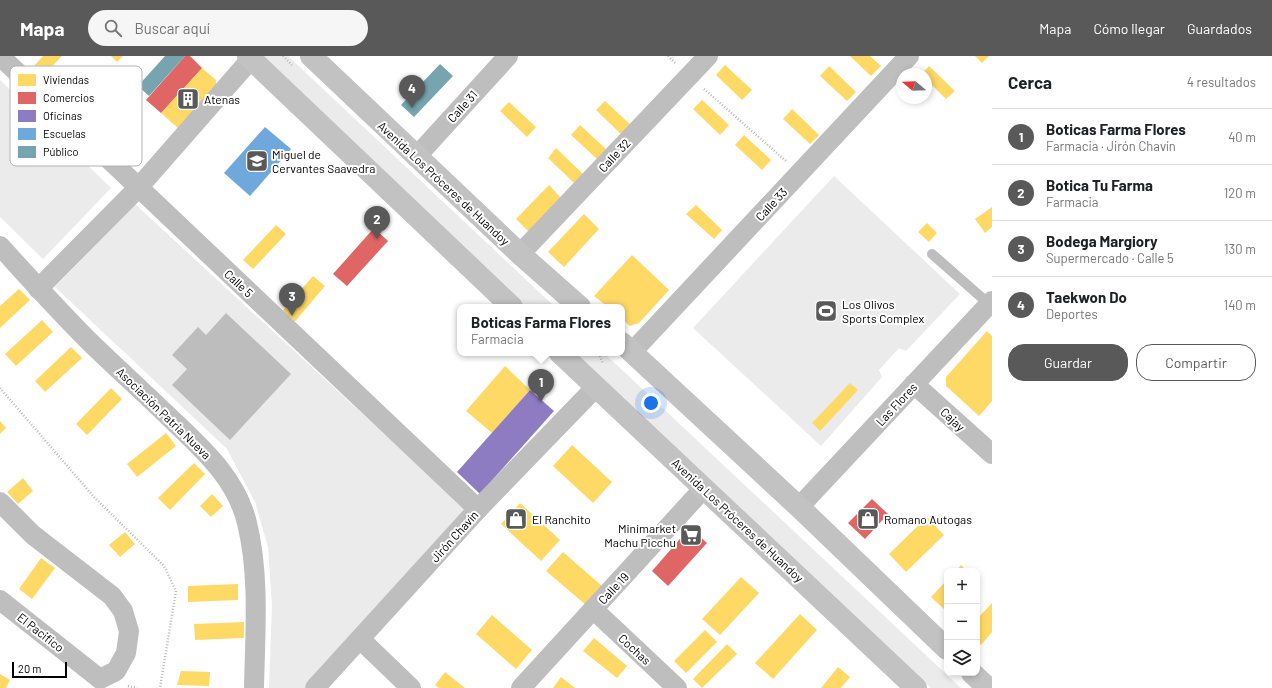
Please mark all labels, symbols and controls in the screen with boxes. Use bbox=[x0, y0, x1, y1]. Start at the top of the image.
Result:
search box bbox=[88, 10, 368, 46]
text: Mapa bbox=[20, 17, 64, 40]
icon: search bbox=[102, 17, 124, 39]
text: Buscar aquí bbox=[134, 19, 210, 37]
text: Mapa bbox=[1039, 20, 1071, 37]
text: Cómo llegar bbox=[1093, 20, 1165, 37]
text: Guardados bbox=[1187, 20, 1252, 37]
legend bbox=[10, 66, 142, 166]
north arrow bbox=[896, 68, 932, 104]
text: Cerca bbox=[1008, 72, 1052, 92]
text: Viviendas bbox=[43, 73, 89, 86]
text: 4 resultados bbox=[1187, 74, 1256, 90]
pin: 4 bbox=[399, 75, 425, 108]
building icon: Atenas bbox=[175, 86, 201, 112]
street label: Calle 31 bbox=[444, 87, 480, 125]
text: Comercios bbox=[43, 91, 94, 104]
place label: Atenas bbox=[204, 92, 240, 106]
text: Oficinas bbox=[43, 109, 82, 122]
street label: Avenida Los Próceres de Huandoy bbox=[375, 118, 513, 248]
text: Boticas Farma Flores bbox=[1046, 120, 1186, 138]
text: Escuelas bbox=[43, 127, 86, 140]
text: 1 bbox=[1019, 129, 1023, 145]
text: 40 m bbox=[1228, 129, 1256, 145]
street label: Calle 32 bbox=[595, 136, 633, 174]
text: Farmacia · Jirón Chavín bbox=[1046, 138, 1176, 154]
text: Público bbox=[43, 145, 78, 158]
place label: Miguel de Cervantes Saavedra bbox=[272, 147, 375, 175]
school or university icon: Miguel de Cervantes Saavedra bbox=[244, 148, 270, 174]
text: Botica Tu Farma bbox=[1046, 176, 1153, 194]
street label: Calle 33 bbox=[752, 185, 790, 223]
text: 2 bbox=[1017, 185, 1025, 201]
text: 120 m bbox=[1224, 185, 1256, 201]
text: Farmacia bbox=[1046, 194, 1098, 210]
pin: 2 bbox=[364, 206, 390, 239]
text: Bodega Margiory bbox=[1046, 232, 1158, 250]
text: 3 bbox=[1017, 241, 1025, 257]
text: 130 m bbox=[1224, 241, 1256, 257]
text: Supermercado · Calle 5 bbox=[1046, 250, 1174, 266]
street label: Calle 5 bbox=[222, 266, 256, 300]
pin: 3 bbox=[279, 283, 305, 316]
text: Taekwon Do bbox=[1046, 288, 1127, 306]
place label: Los Olivos Sports Complex bbox=[842, 297, 925, 325]
text: 4 bbox=[1017, 297, 1025, 313]
text: 140 m bbox=[1224, 297, 1256, 313]
sports icon: Los Olivos Sports Complex bbox=[813, 298, 839, 324]
popup bbox=[457, 304, 625, 356]
text: Deportes bbox=[1046, 306, 1098, 322]
text: Boticas Farma Flores bbox=[471, 313, 611, 331]
text: Farmacia bbox=[471, 331, 524, 347]
button: Guardar bbox=[1008, 344, 1128, 381]
button: Compartir bbox=[1136, 344, 1256, 381]
street label: Asociación Patria Nueva bbox=[114, 364, 214, 462]
pin: 1 bbox=[528, 369, 554, 402]
street label: Las Flores bbox=[873, 379, 920, 428]
your location bbox=[641, 393, 661, 413]
street label: Cajay bbox=[938, 404, 968, 434]
street label: Avenida Los Próceres de Huandoy bbox=[669, 455, 807, 585]
shop icon: El Ranchito bbox=[503, 506, 529, 532]
shop icon: Romano Autogas bbox=[855, 506, 881, 532]
street label: Jirón Chavín bbox=[427, 507, 481, 565]
place label: El Ranchito bbox=[532, 512, 591, 526]
place label: Romano Autogas bbox=[884, 512, 972, 526]
place label: Minimarket Machu Picchu bbox=[604, 521, 676, 549]
supermarket icon: Minimarket Machu Picchu bbox=[678, 522, 704, 548]
map controls bbox=[944, 568, 980, 676]
button: + bbox=[944, 568, 980, 604]
street label: Calle 19 bbox=[595, 569, 631, 607]
button: − bbox=[944, 604, 980, 640]
street label: El Pacifico bbox=[15, 610, 67, 654]
street label: Cochas bbox=[616, 631, 654, 667]
button: layers bbox=[944, 640, 980, 676]
scale bar bbox=[12, 660, 67, 679]
text: 20 m bbox=[18, 662, 41, 675]

